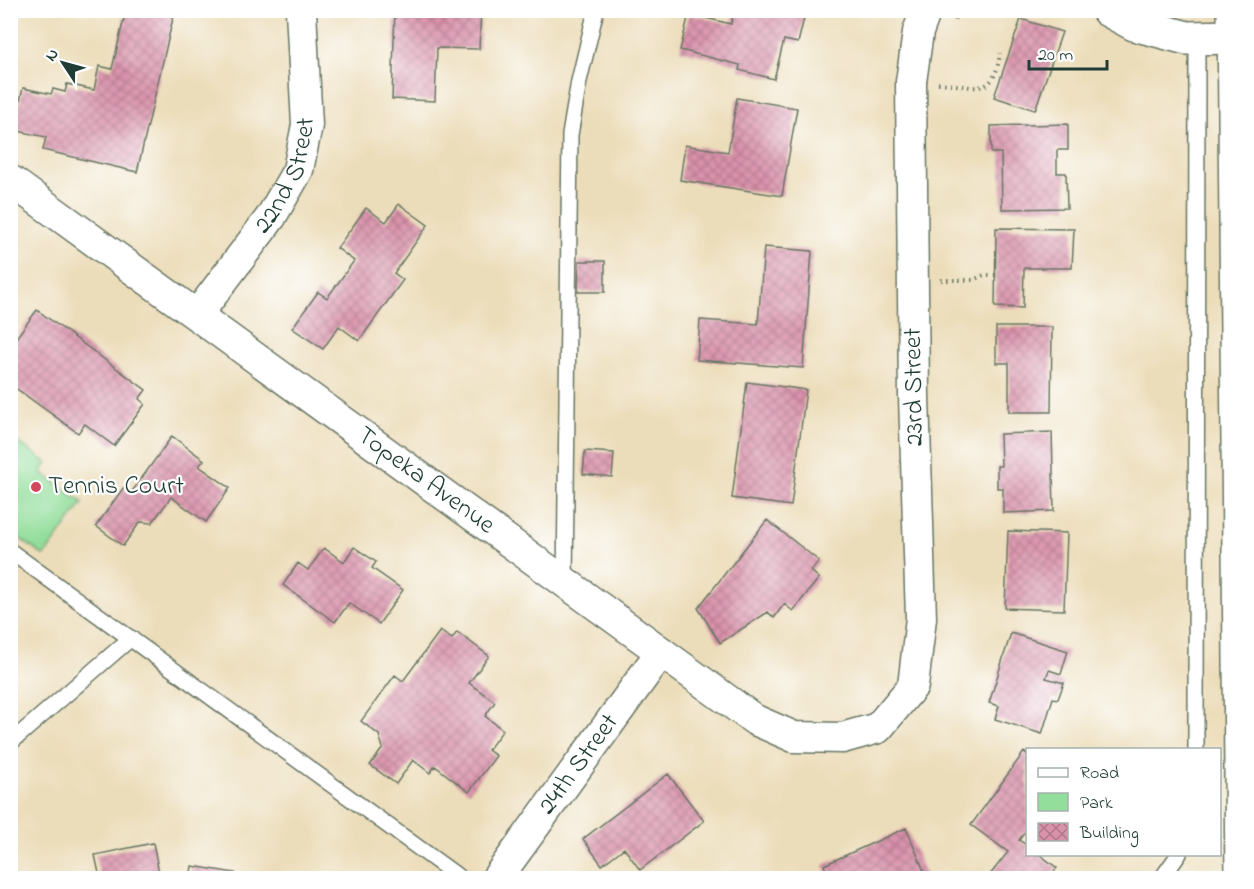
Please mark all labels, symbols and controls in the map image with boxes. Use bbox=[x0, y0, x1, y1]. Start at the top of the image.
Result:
north arrow bbox=[33, 33, 93, 93]
scale bar bbox=[1029, 33, 1107, 71]
text: 20 m bbox=[1038, 43, 1073, 69]
text: N bbox=[40, 44, 65, 67]
street label: 22nd Street bbox=[245, 116, 326, 242]
street label: 23rd Street bbox=[895, 327, 935, 447]
street label: Topeka Avenue bbox=[348, 418, 503, 544]
place label: Tennis Court bbox=[48, 468, 184, 506]
marker: Tennis Court bbox=[29, 480, 43, 494]
street label: 24th Street bbox=[530, 706, 629, 823]
legend bbox=[1026, 748, 1221, 856]
text: Road bbox=[1080, 761, 1119, 787]
text: Park bbox=[1080, 791, 1113, 817]
text: Building bbox=[1079, 821, 1139, 848]

